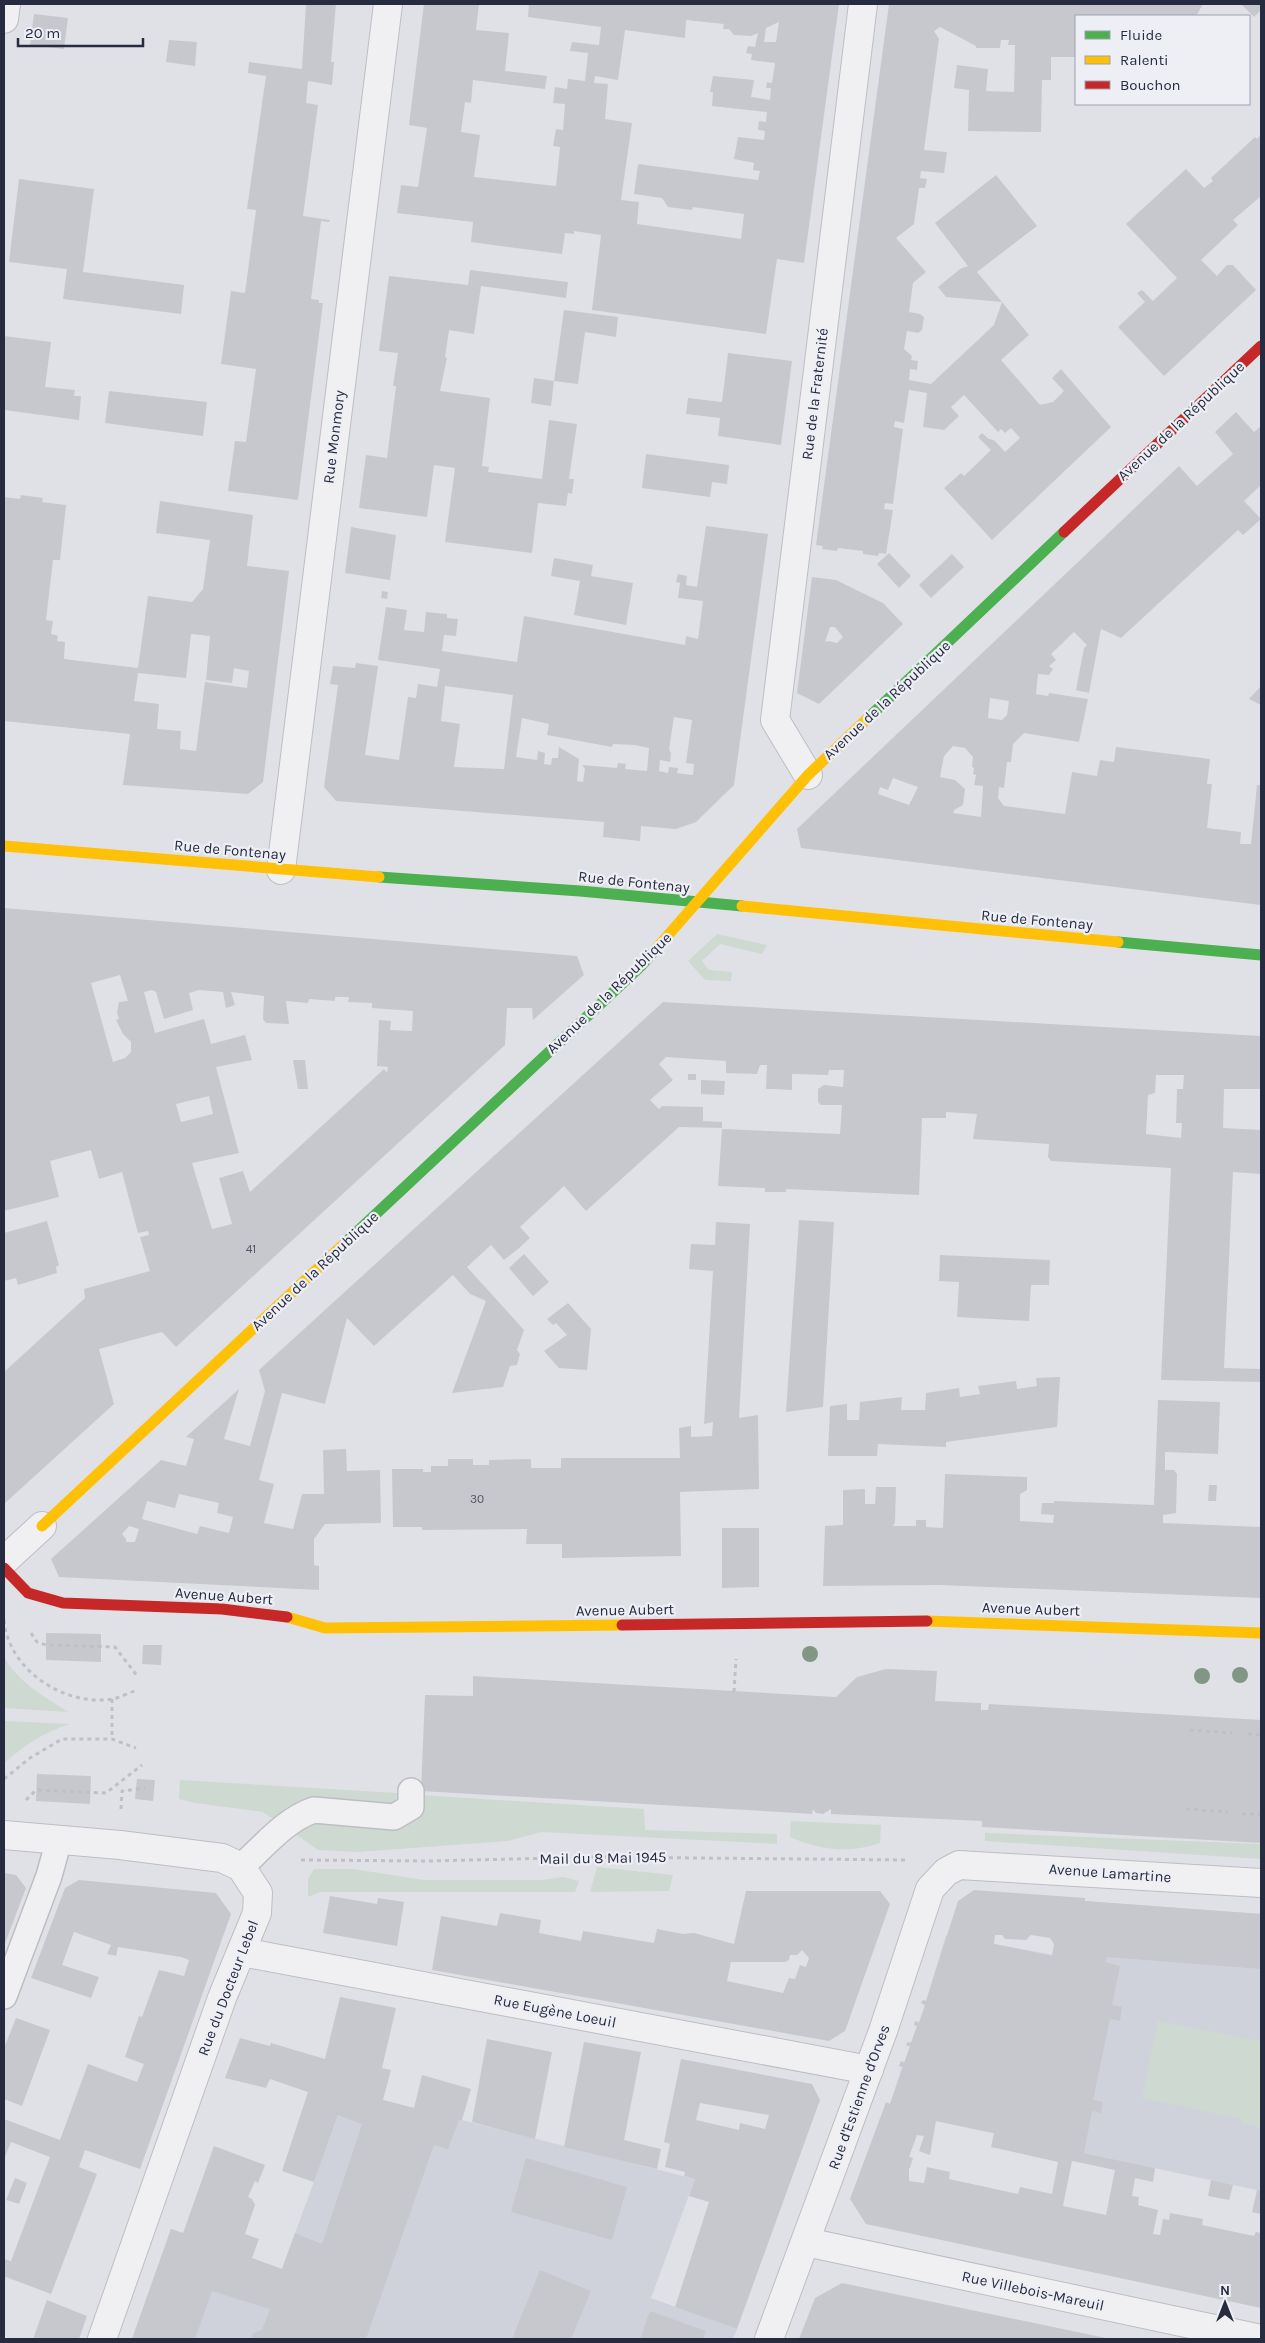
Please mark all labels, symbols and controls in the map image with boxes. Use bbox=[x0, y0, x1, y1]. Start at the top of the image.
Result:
scale bar bbox=[18, 15, 142, 47]
legend bbox=[1075, 15, 1250, 105]
text: 20 m bbox=[25, 24, 60, 42]
text: Fluide bbox=[1120, 26, 1162, 44]
text: Ralenti bbox=[1120, 51, 1169, 69]
text: Bouchon bbox=[1120, 76, 1181, 94]
street label: Rue de la Fraternité bbox=[798, 327, 832, 461]
street label: Avenue de la République bbox=[1114, 357, 1248, 485]
street label: Rue Monmory bbox=[319, 389, 349, 485]
street label: Avenue de la République bbox=[820, 636, 954, 764]
street label: Rue de Fontenay bbox=[173, 836, 287, 864]
street label: Rue de Fontenay bbox=[577, 867, 691, 897]
street label: Rue de Fontenay bbox=[980, 906, 1094, 934]
street label: Avenue de la République bbox=[543, 929, 675, 1057]
street label: Avenue de la République bbox=[248, 1207, 382, 1335]
house number: 41 bbox=[246, 1242, 256, 1256]
house number: 30 bbox=[470, 1492, 484, 1506]
street label: Avenue Aubert bbox=[174, 1584, 274, 1608]
street label: Avenue Aubert bbox=[982, 1598, 1081, 1620]
street label: Avenue Aubert bbox=[576, 1600, 675, 1620]
street label: Mail du 8 Mai 1945 bbox=[539, 1848, 667, 1868]
street label: Avenue Lamartine bbox=[1048, 1860, 1172, 1886]
street label: Rue du Docteur Lebel bbox=[194, 1918, 262, 2058]
street label: Rue Eugène Loeuil bbox=[492, 1990, 618, 2032]
street label: Rue d'Estienne d'Orves bbox=[824, 2022, 894, 2172]
street label: Rue Villebois-Mareuil bbox=[960, 2267, 1106, 2315]
north arrow bbox=[1200, 2278, 1250, 2328]
text: N bbox=[1220, 2282, 1230, 2299]

